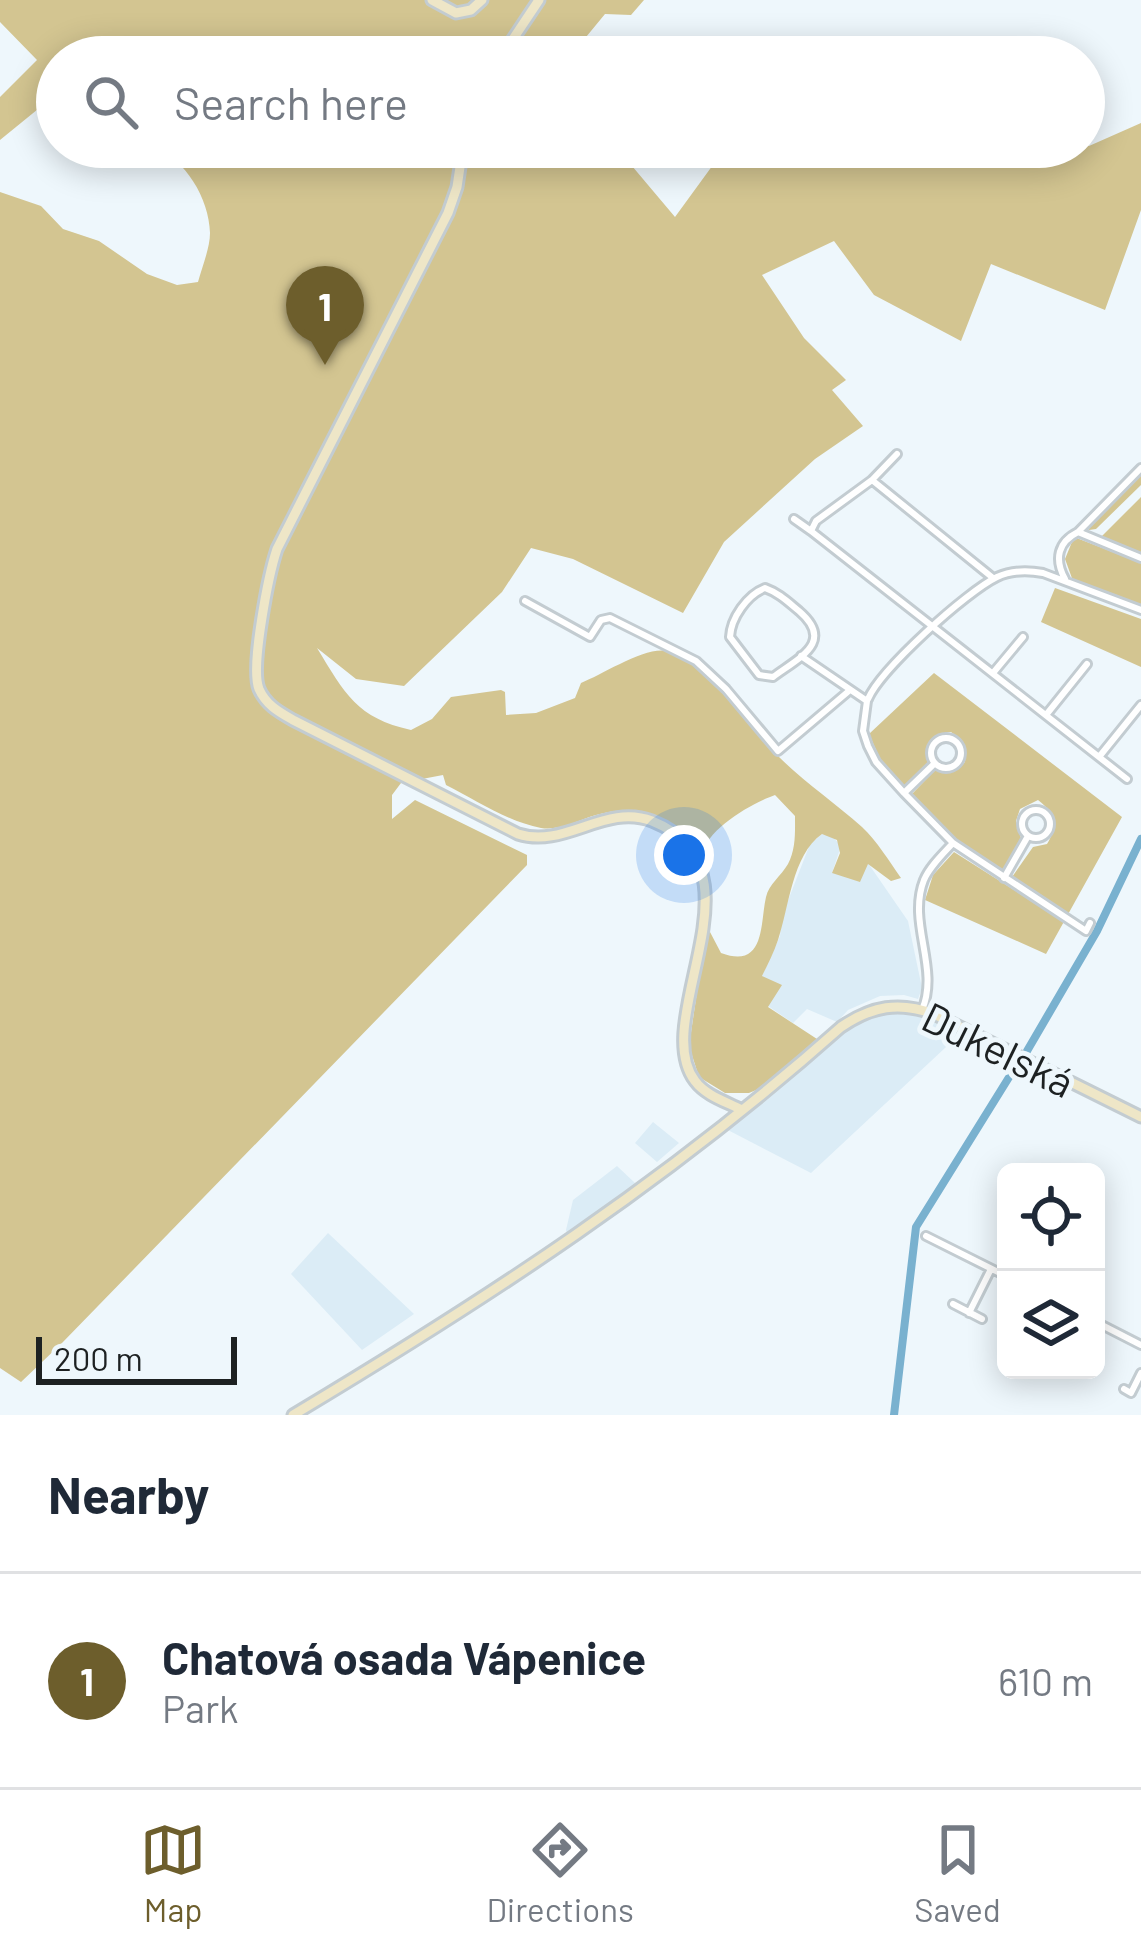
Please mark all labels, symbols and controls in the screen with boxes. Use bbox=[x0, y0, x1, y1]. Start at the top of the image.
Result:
search box bbox=[36, 36, 1105, 168]
icon: search bbox=[78, 69, 144, 135]
text: Search here bbox=[174, 75, 408, 129]
pin: 1 bbox=[286, 266, 364, 365]
your location bbox=[654, 825, 714, 885]
street label: Dukelská bbox=[915, 990, 1083, 1106]
map controls bbox=[997, 1163, 1105, 1379]
button: locate bbox=[997, 1163, 1105, 1271]
button: layers bbox=[997, 1271, 1105, 1379]
scale bar bbox=[36, 1331, 237, 1384]
text: 200 m bbox=[54, 1338, 143, 1378]
text: Nearby bbox=[48, 1463, 209, 1524]
text: Chatová osada Vápenice bbox=[162, 1630, 646, 1684]
text: 1 bbox=[80, 1657, 94, 1704]
text: 610 m bbox=[998, 1657, 1093, 1704]
text: Park bbox=[162, 1684, 239, 1731]
tab: Map bbox=[140, 1817, 206, 1929]
tab: Directions bbox=[486, 1817, 634, 1929]
tab: Saved bbox=[914, 1817, 1001, 1929]

